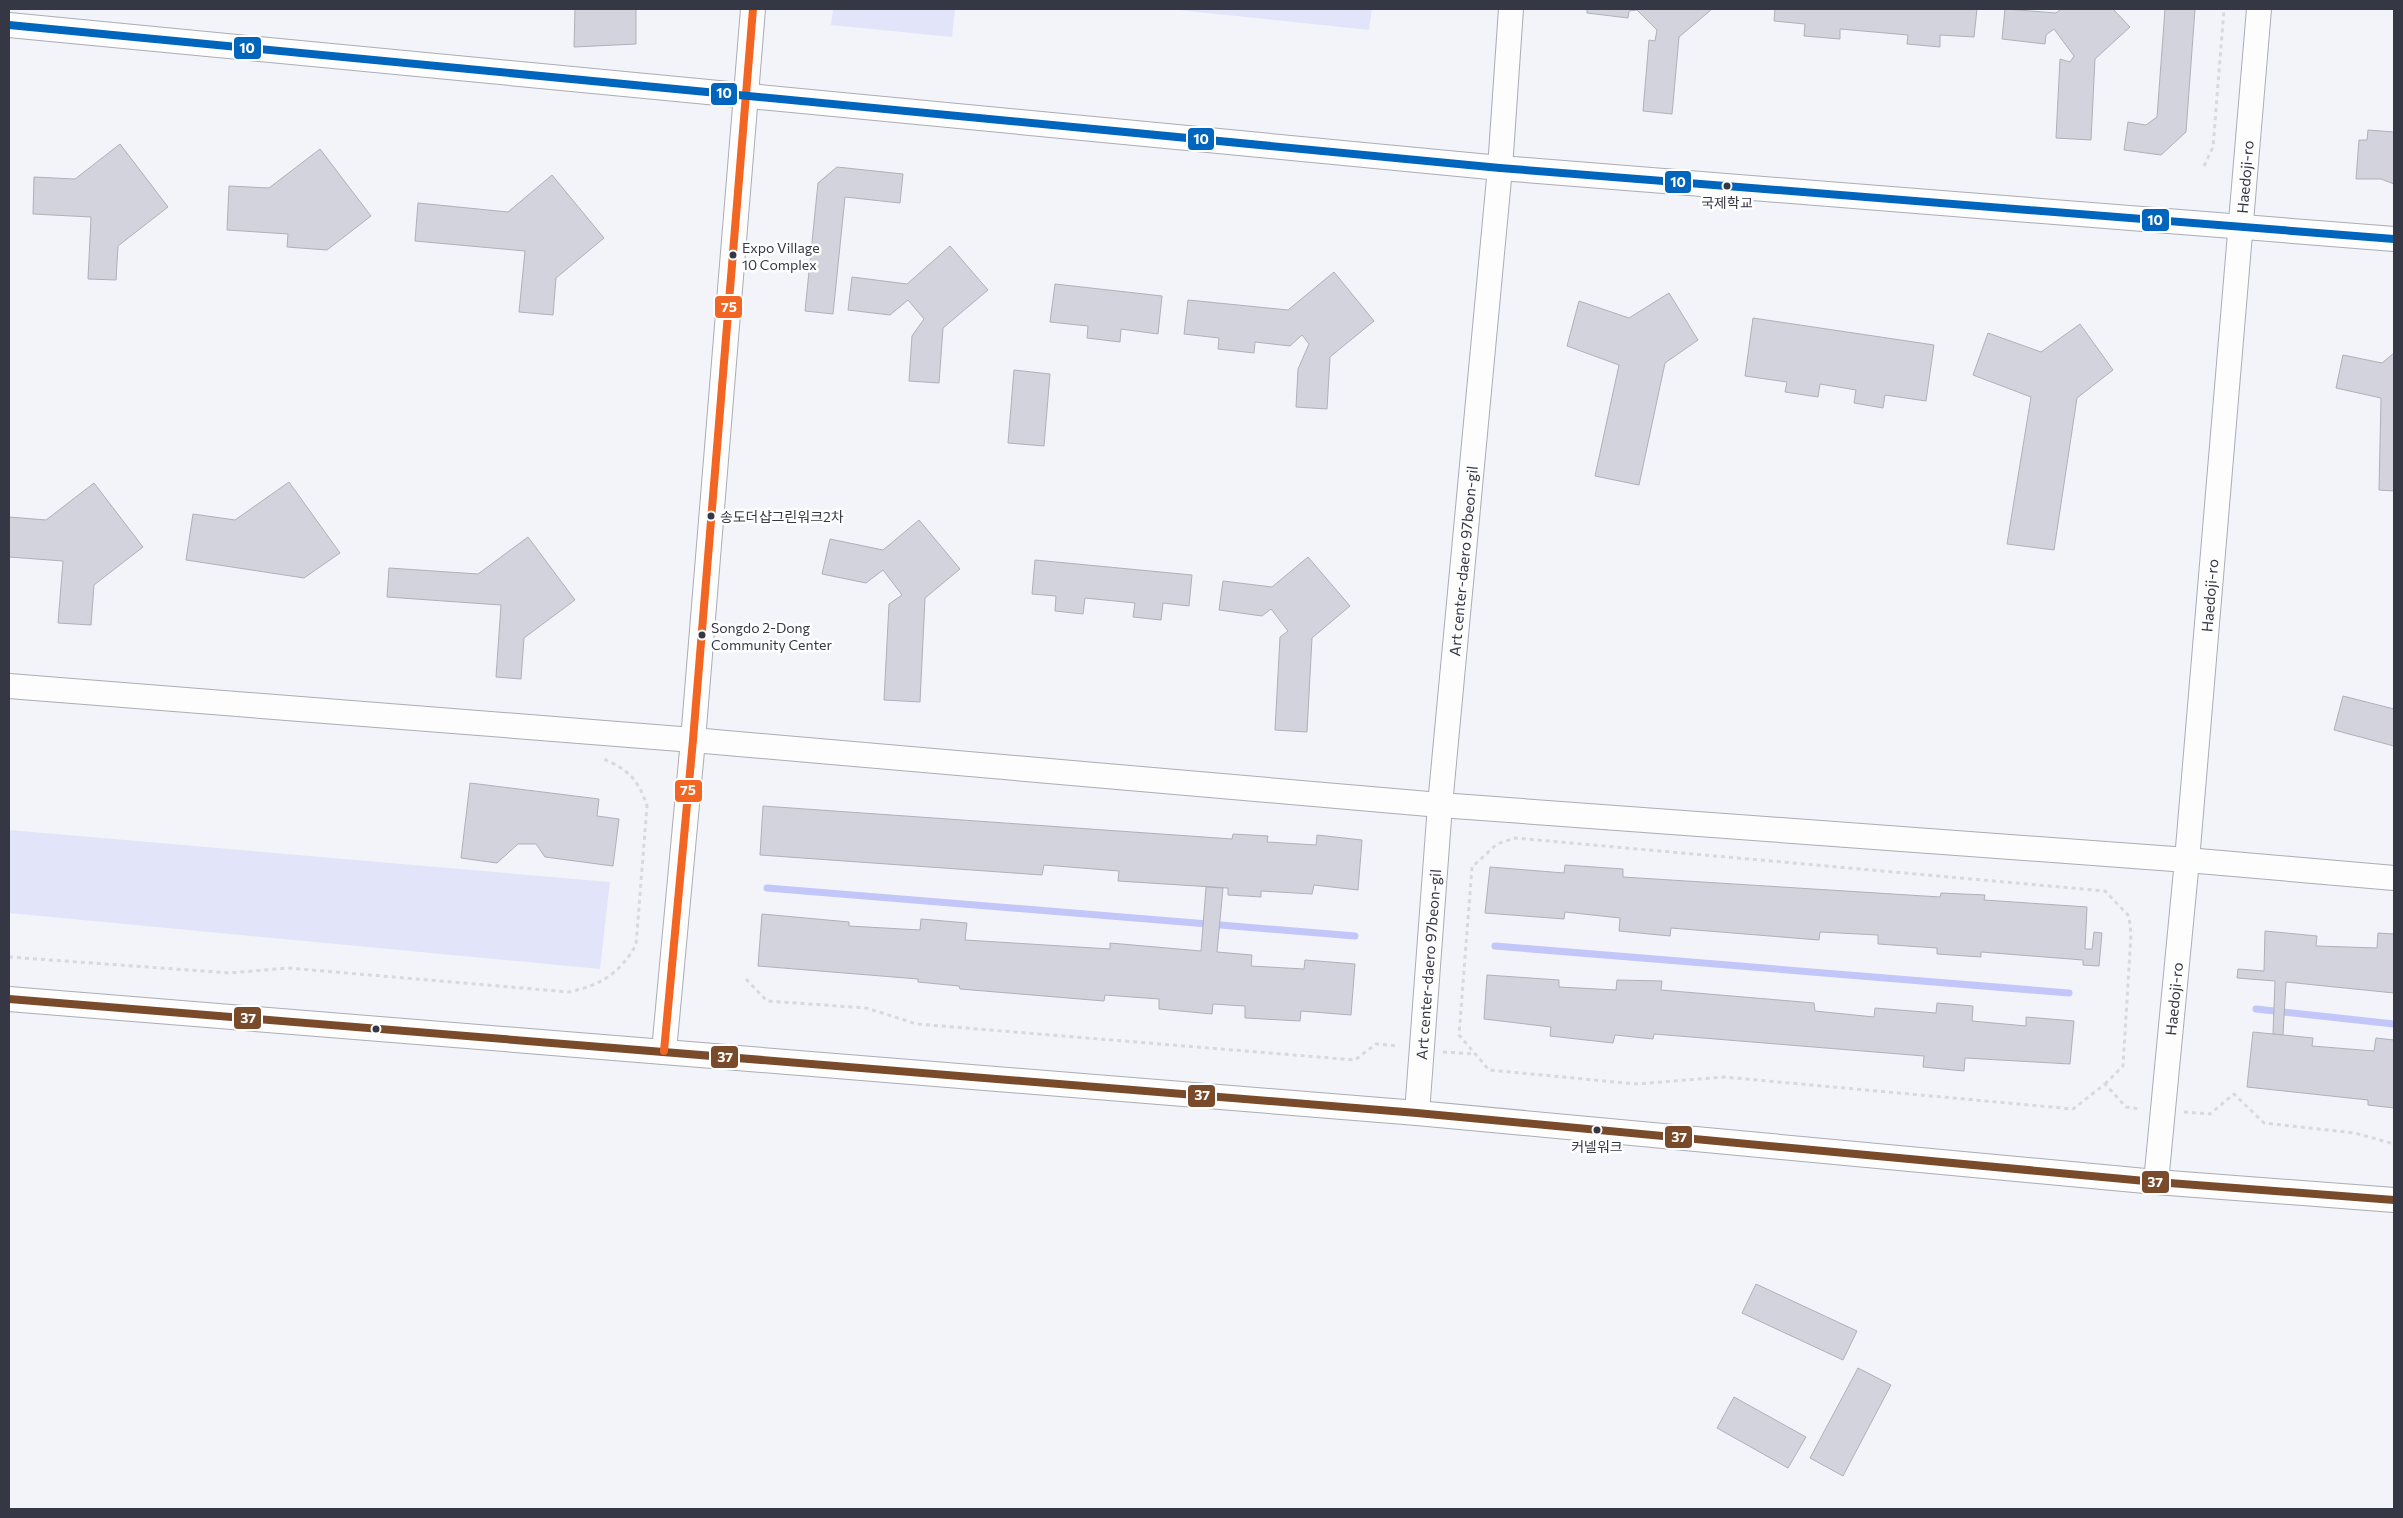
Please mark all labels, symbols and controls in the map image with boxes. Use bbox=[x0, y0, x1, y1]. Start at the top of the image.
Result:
line badge: 10 bbox=[233, 36, 262, 60]
text: 10 bbox=[239, 39, 255, 56]
line badge: 10 bbox=[710, 82, 738, 106]
text: 10 bbox=[716, 84, 732, 101]
line badge: 10 bbox=[1187, 127, 1215, 151]
text: 10 bbox=[1193, 130, 1209, 147]
street label: Haedoji-ro bbox=[2233, 140, 2257, 214]
line badge: 10 bbox=[1664, 170, 1692, 194]
text: 10 bbox=[1670, 173, 1686, 190]
marker: 국제학교 bbox=[1722, 181, 1732, 191]
place label: 국제학교 bbox=[1701, 194, 1753, 211]
line badge: 10 bbox=[2141, 208, 2170, 232]
text: 10 bbox=[2147, 211, 2163, 228]
place label: Expo Village 10 Complex bbox=[742, 239, 820, 273]
marker: Expo Village 10 Complex bbox=[728, 250, 738, 260]
line badge: 75 bbox=[714, 295, 743, 319]
text: 75 bbox=[721, 298, 737, 315]
street label: Art center-daero 97beon-gil bbox=[1445, 465, 1481, 657]
place label: 송도더샵그린워크2차 bbox=[720, 508, 844, 525]
marker: 송도더샵그린워크2차 bbox=[706, 511, 716, 521]
street label: Haedoji-ro bbox=[2197, 558, 2221, 633]
place label: Songdo 2-Dong Community Center bbox=[711, 619, 833, 653]
marker: Songdo 2-Dong Community Center bbox=[697, 630, 707, 640]
line badge: 75 bbox=[674, 779, 703, 803]
text: 75 bbox=[680, 781, 696, 798]
street label: Art center-daero 97beon-gil bbox=[1412, 868, 1444, 1060]
street label: Haedoji-ro bbox=[2161, 961, 2186, 1036]
line badge: 37 bbox=[233, 1006, 262, 1030]
text: 37 bbox=[240, 1009, 256, 1026]
unlabelled marker bbox=[371, 1024, 381, 1034]
line badge: 37 bbox=[710, 1045, 739, 1069]
text: 37 bbox=[717, 1048, 733, 1065]
line badge: 37 bbox=[1187, 1084, 1216, 1108]
text: 37 bbox=[1194, 1086, 1210, 1103]
marker: 커넬워크 bbox=[1592, 1125, 1602, 1135]
line badge: 37 bbox=[1664, 1125, 1693, 1149]
text: 37 bbox=[1671, 1128, 1687, 1145]
place label: 커넬워크 bbox=[1571, 1138, 1623, 1155]
line badge: 37 bbox=[2141, 1170, 2170, 1194]
text: 37 bbox=[2147, 1173, 2163, 1190]

